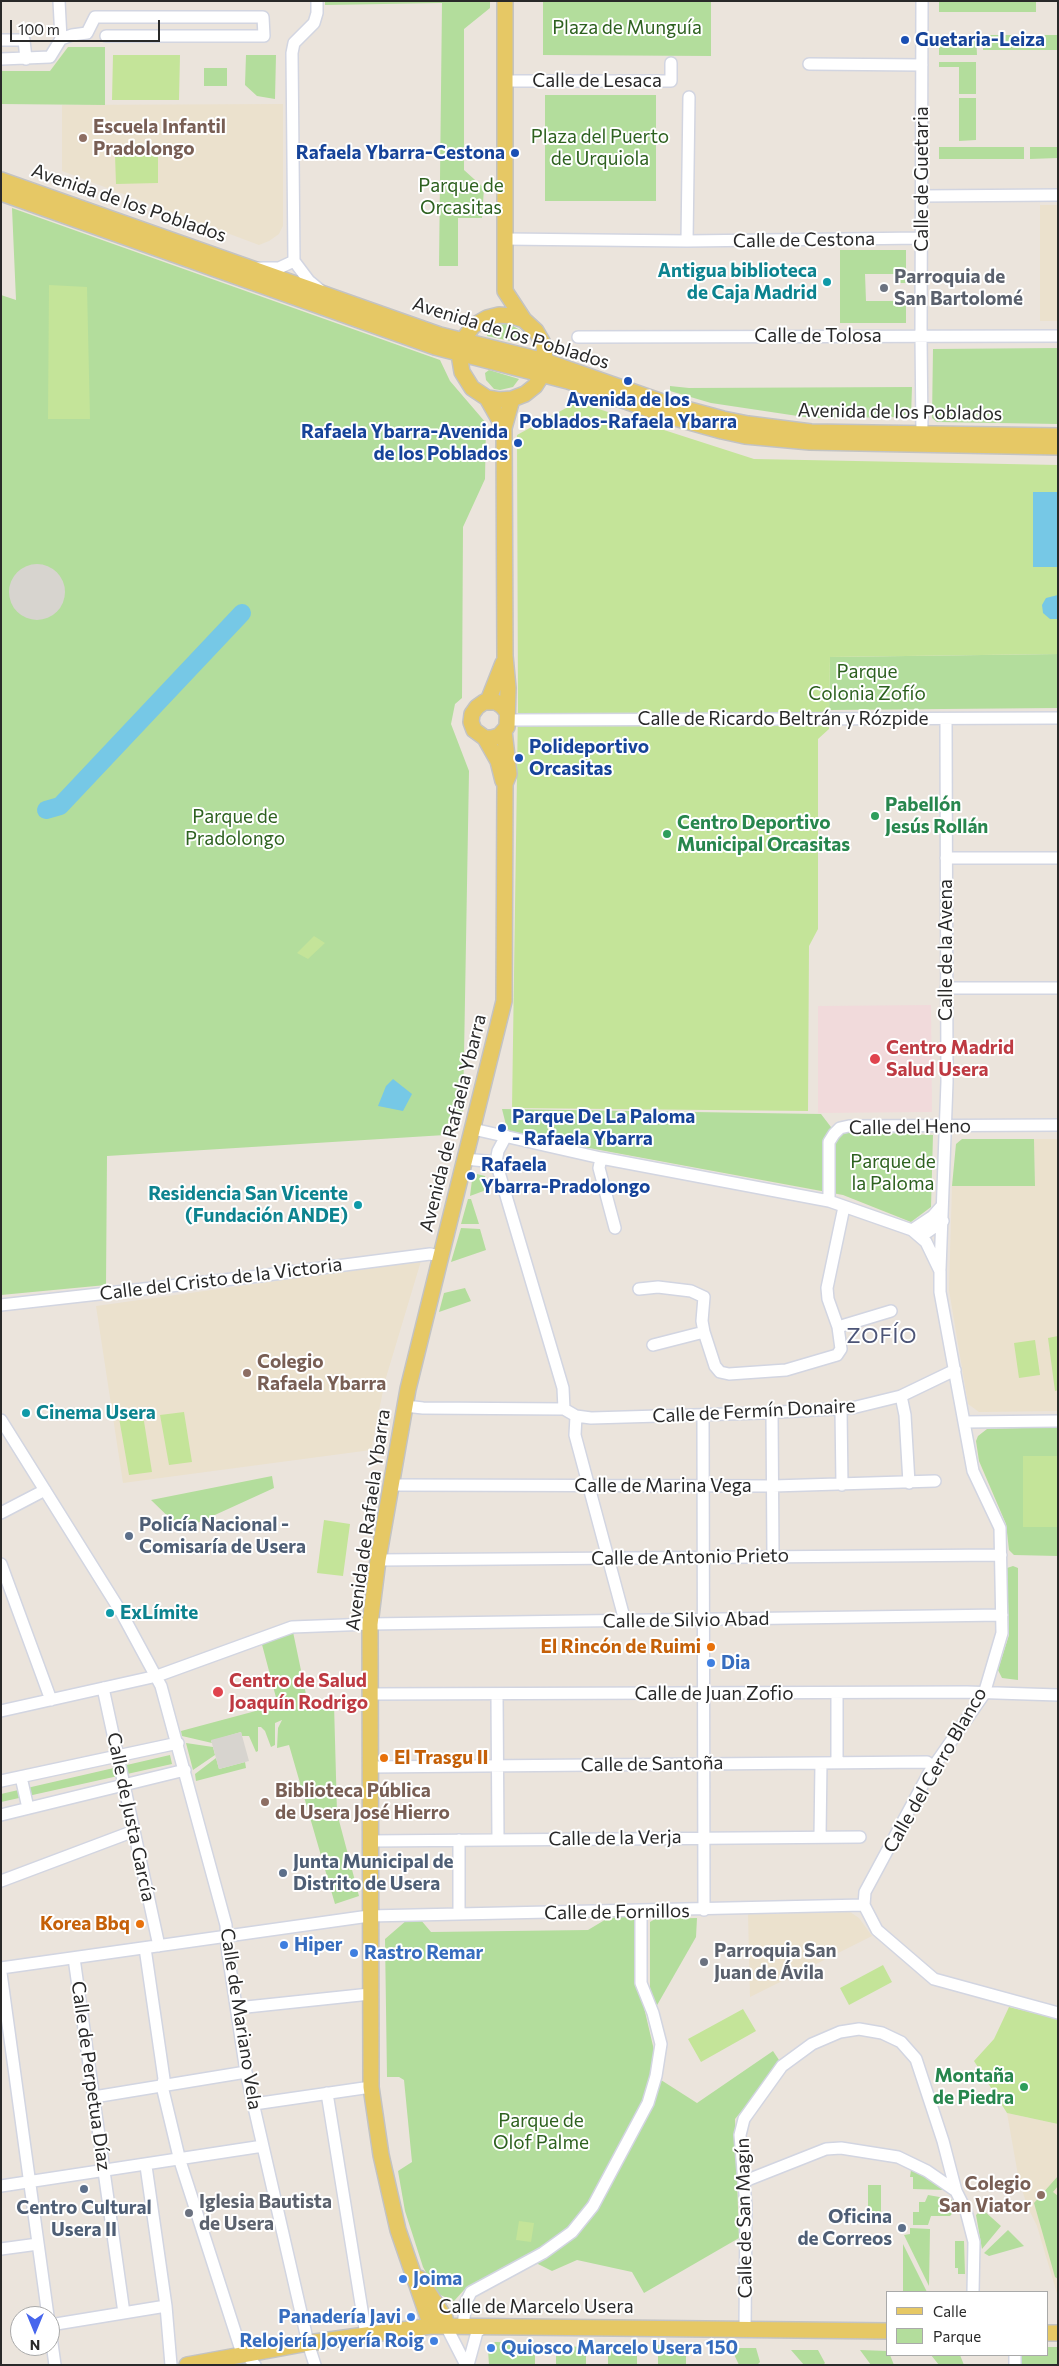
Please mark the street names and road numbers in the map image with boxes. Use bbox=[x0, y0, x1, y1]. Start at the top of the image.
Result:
street label: Calle de Lesaca bbox=[532, 70, 662, 92]
street label: Calle de Guetaria bbox=[911, 106, 933, 252]
street label: Avenida de los Poblados bbox=[28, 159, 230, 247]
street label: Calle de Cestona bbox=[733, 227, 875, 253]
street label: Avenida de los Poblados bbox=[410, 292, 612, 374]
street label: Calle de Tolosa bbox=[754, 325, 882, 347]
street label: Avenida de los Poblados bbox=[797, 399, 1003, 425]
street label: Calle de Ricardo Beltrán y Rózpide bbox=[637, 708, 929, 730]
street label: Calle de la Avena bbox=[935, 879, 957, 1021]
street label: Avenida de Rafaela Ybarra bbox=[415, 1012, 491, 1234]
street label: Calle del Heno bbox=[849, 1115, 971, 1139]
street label: Calle del Cristo de la Victoria bbox=[98, 1253, 344, 1305]
street label: Calle de Fermín Donaire bbox=[652, 1394, 856, 1428]
street label: Avenida de Rafaela Ybarra bbox=[341, 1408, 395, 1632]
street label: Calle de Marina Vega bbox=[574, 1475, 752, 1497]
street label: Calle de Antonio Prieto bbox=[591, 1544, 789, 1570]
street label: Calle de Silvio Abad bbox=[602, 1607, 770, 1633]
street label: Calle de Juan Zofio bbox=[634, 1683, 794, 1705]
street label: Calle del Cerro Blanco bbox=[878, 1683, 992, 1857]
street label: Calle de Justa García bbox=[102, 1730, 160, 1904]
street label: Calle de Santoña bbox=[580, 1751, 724, 1777]
street label: Calle de la Verja bbox=[548, 1825, 682, 1851]
street label: Calle de Fornillos bbox=[544, 1899, 690, 1925]
street label: Calle de Mariano Vela bbox=[215, 1927, 267, 2111]
street label: Calle de Perpetua Díaz bbox=[66, 1980, 116, 2172]
street label: Calle de San Magín bbox=[731, 2138, 757, 2298]
street label: Calle de Marcelo Usera bbox=[438, 2296, 634, 2318]

